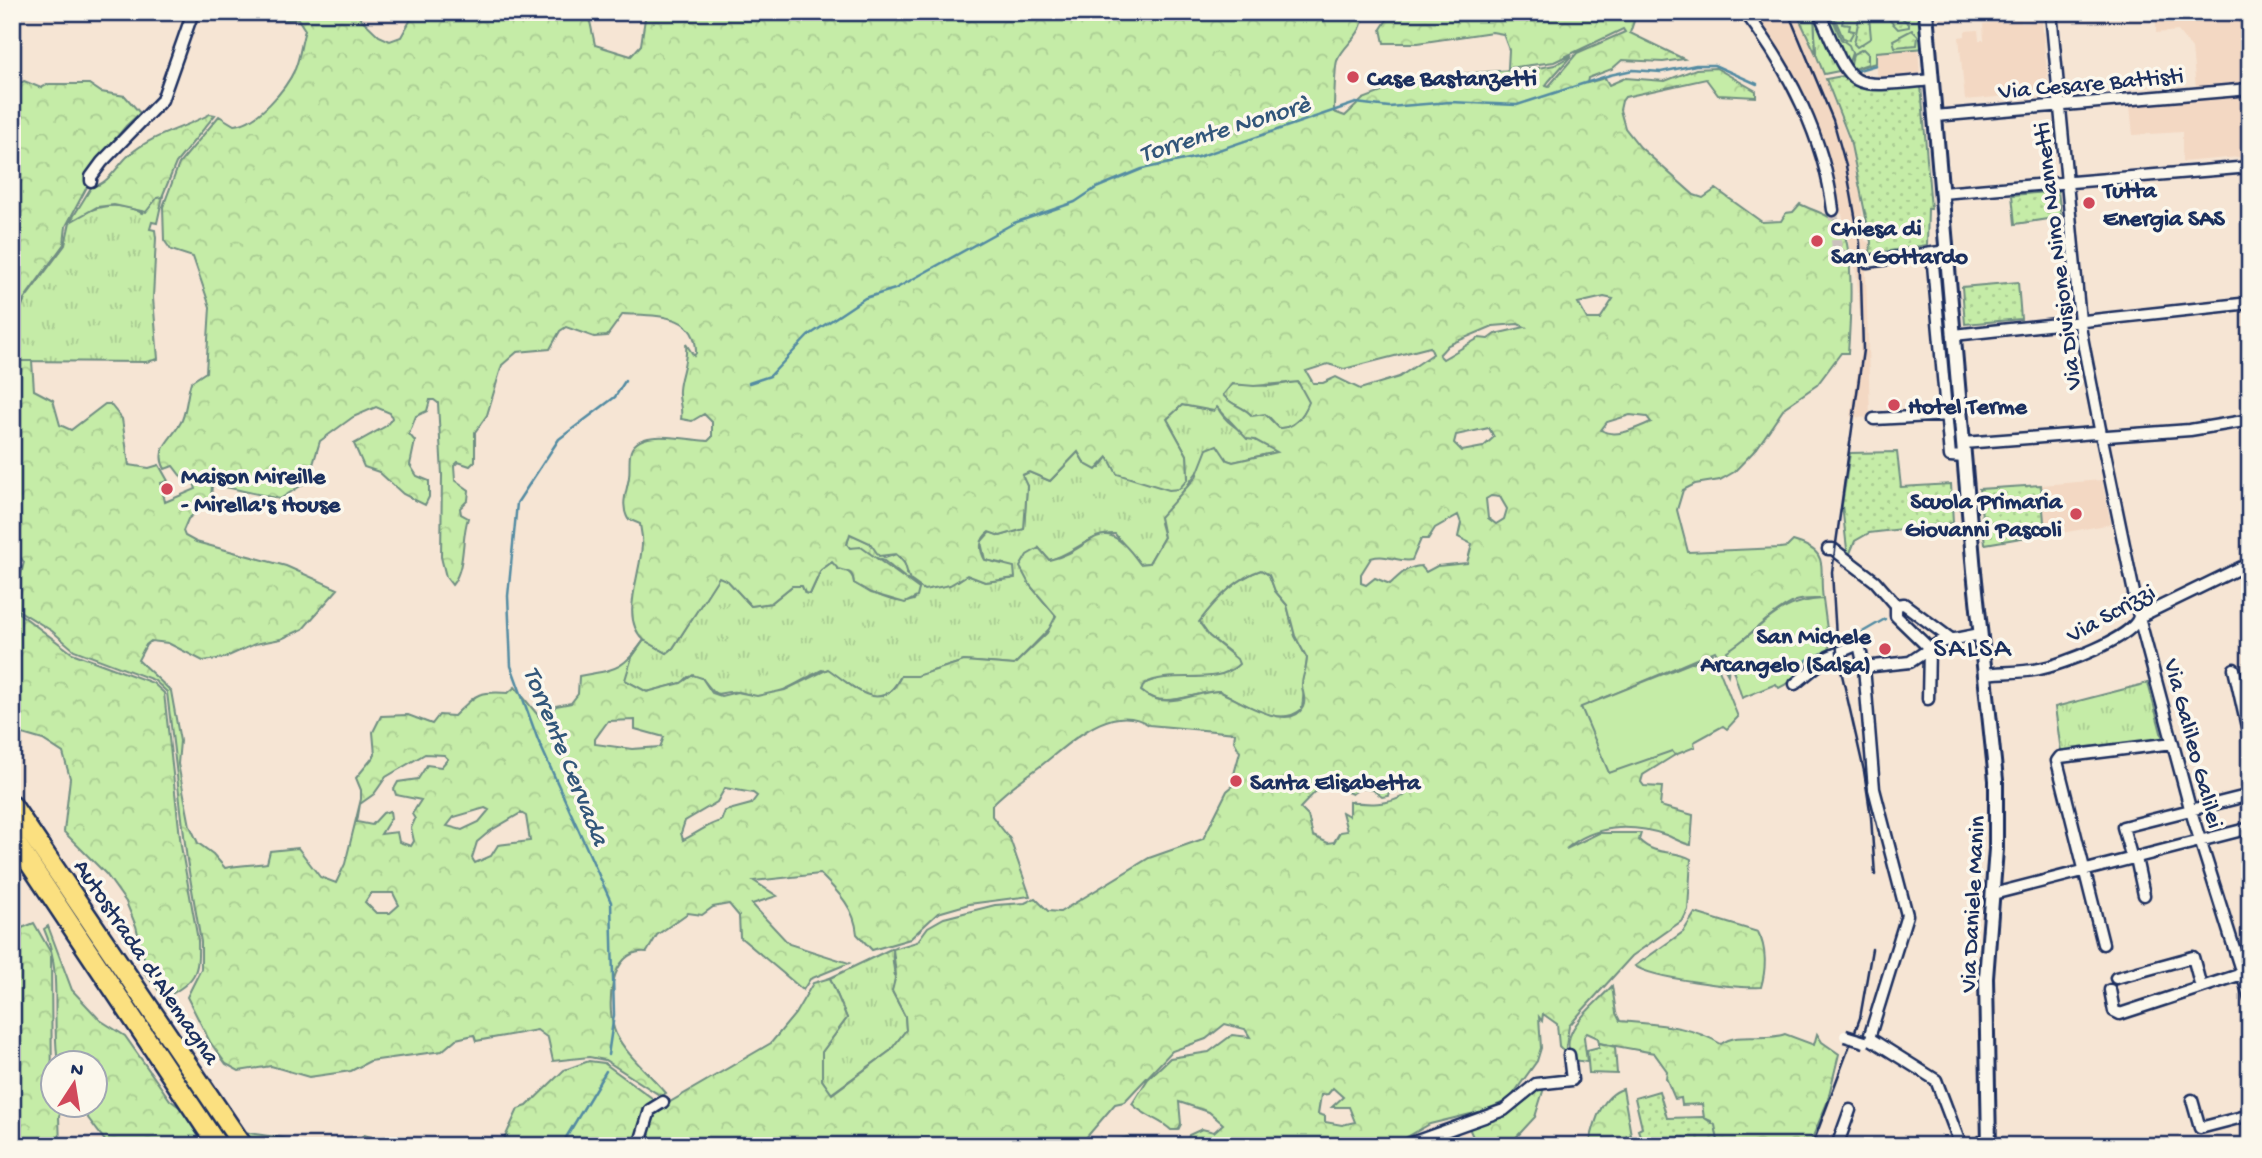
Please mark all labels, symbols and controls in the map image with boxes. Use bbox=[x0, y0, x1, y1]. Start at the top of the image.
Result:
street label: Via Cesare Battisti bbox=[1996, 63, 2185, 108]
place label: Case Bastanzetti bbox=[1367, 66, 1537, 95]
marker: Case Bastanzetti bbox=[1345, 69, 1361, 85]
water label: Torrente Nonorè bbox=[1136, 90, 1316, 172]
street label: Via Divisione Nino Nannetti bbox=[2029, 120, 2090, 392]
place label: Tutta Energia SAS bbox=[2101, 178, 2225, 235]
marker: Tutta Energia SAS bbox=[2081, 195, 2097, 211]
place label: Chiesa di San Gottardo bbox=[1831, 216, 1969, 273]
marker: Chiesa di San Gottardo bbox=[1809, 233, 1825, 249]
place label: Hotel Terme bbox=[1908, 394, 2028, 423]
marker: Hotel Terme bbox=[1886, 397, 1902, 413]
place label: Maison Mireille - Mirella's House bbox=[181, 464, 342, 521]
marker: Maison Mireille - Mirella's House bbox=[159, 481, 175, 497]
place label: Scuola Primaria Giovanni Pascoli bbox=[1905, 489, 2064, 546]
marker: Scuola Primaria Giovanni Pascoli bbox=[2068, 506, 2084, 522]
street label: Via Scrizzi bbox=[2061, 579, 2161, 652]
place label: San Michele Arcangelo (Salsa) bbox=[1700, 624, 1873, 681]
district label: SALSA bbox=[1933, 634, 2013, 667]
marker: San Michele Arcangelo (Salsa) bbox=[1877, 641, 1893, 657]
street label: Via Galileo Galilei bbox=[2155, 655, 2228, 832]
water label: Torrente Cervada bbox=[514, 663, 614, 852]
place label: Santa Elisabetta bbox=[1250, 770, 1422, 799]
marker: Santa Elisabetta bbox=[1228, 773, 1244, 789]
street label: Via Daniele Manin bbox=[1955, 815, 1994, 994]
street label: Autostrada d'Alemagna bbox=[65, 855, 225, 1072]
north arrow bbox=[38, 1050, 108, 1120]
text: N bbox=[68, 1058, 85, 1083]

